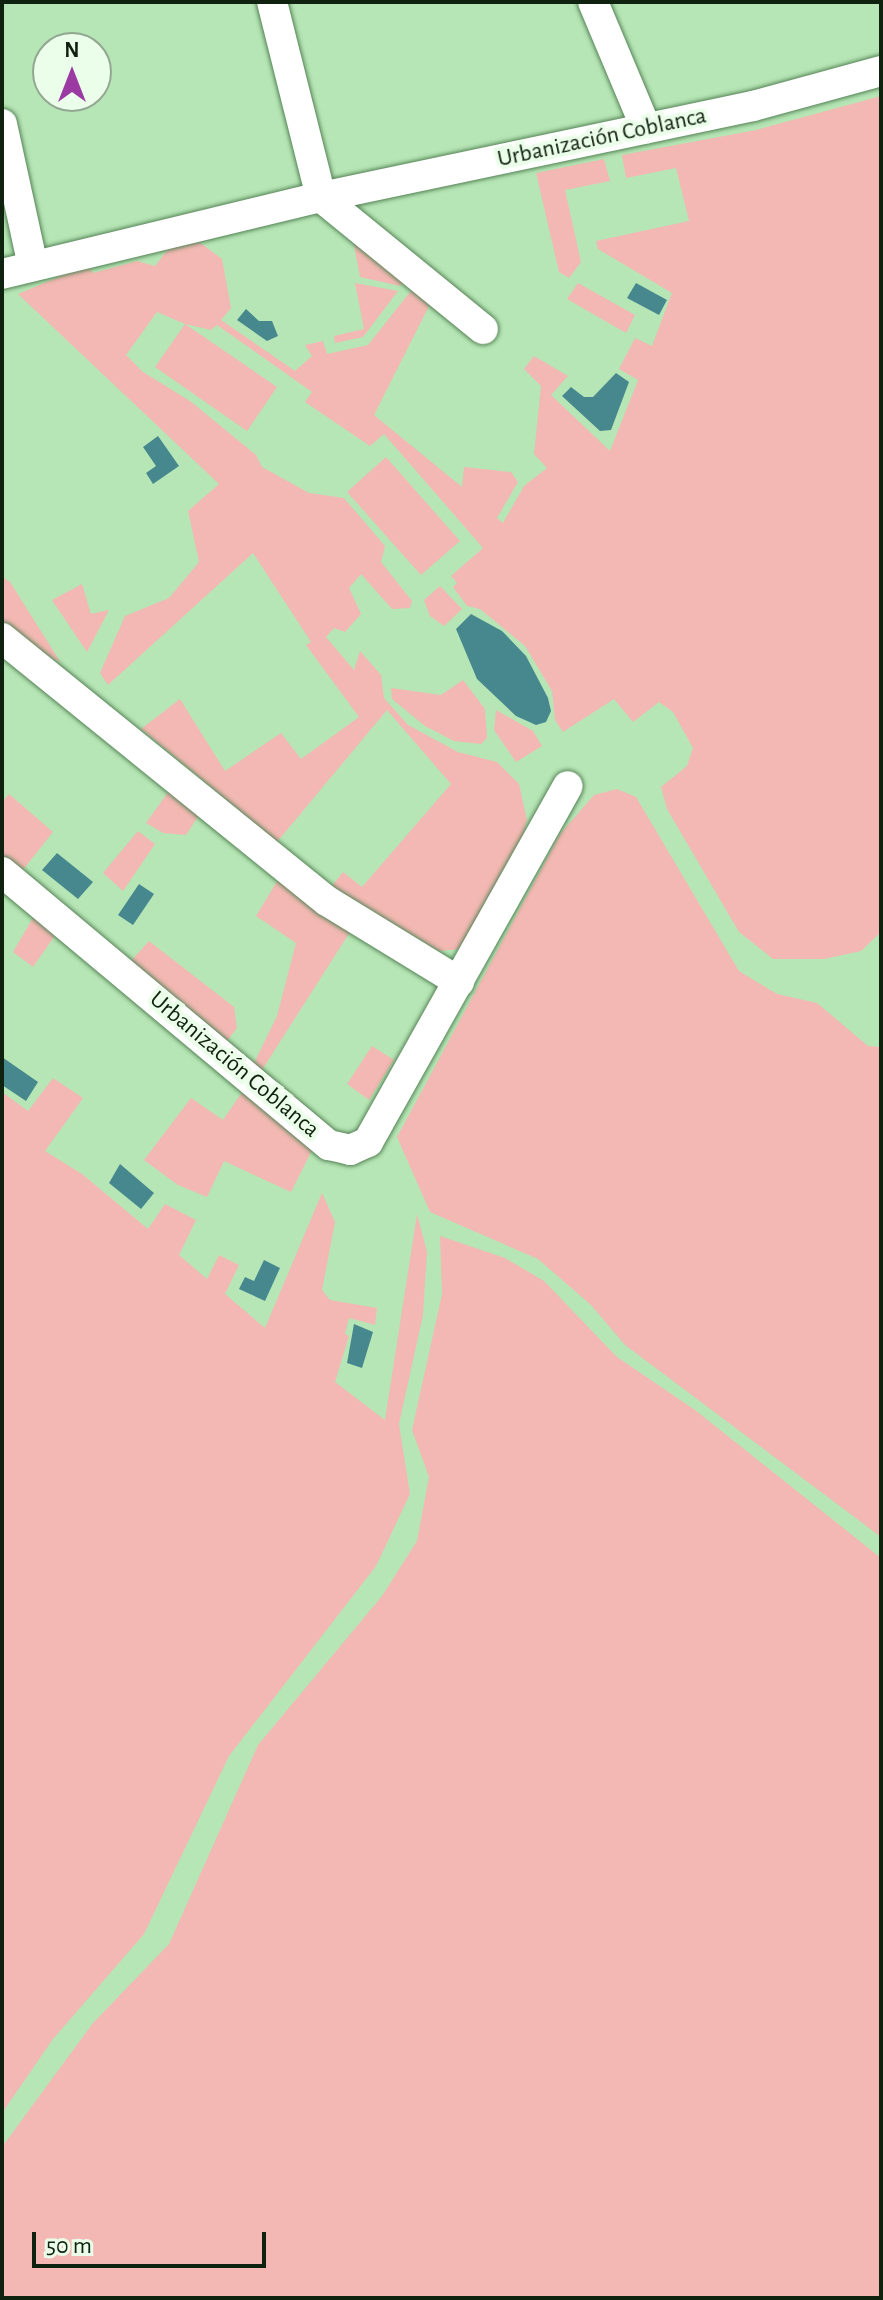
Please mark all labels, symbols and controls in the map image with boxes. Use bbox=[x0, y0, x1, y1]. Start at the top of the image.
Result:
north arrow bbox=[32, 32, 112, 112]
text: N bbox=[64, 39, 80, 61]
street label: Urbanización Coblanca bbox=[495, 102, 709, 174]
street label: Urbanización Coblanca bbox=[143, 986, 325, 1144]
scale bar bbox=[36, 2216, 270, 2266]
text: 50 m bbox=[46, 2234, 92, 2258]

